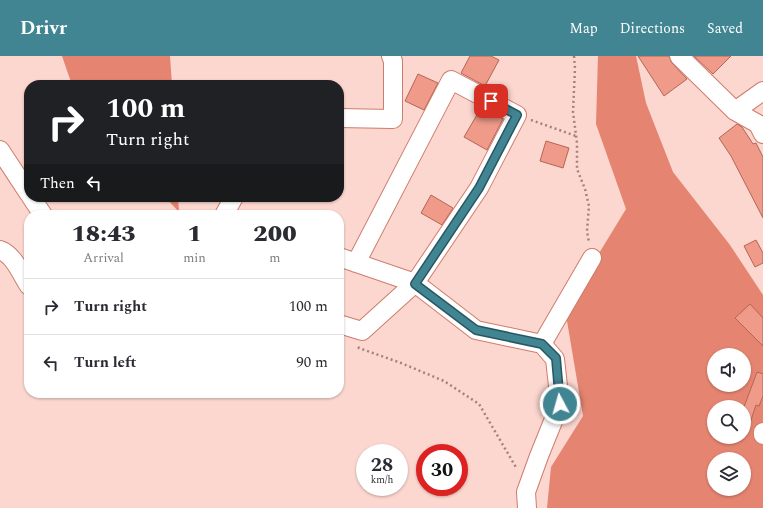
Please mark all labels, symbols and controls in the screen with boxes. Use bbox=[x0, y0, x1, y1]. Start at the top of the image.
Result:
text: Drivr bbox=[20, 14, 67, 43]
text: Map bbox=[570, 18, 598, 39]
text: Directions bbox=[620, 18, 685, 39]
text: Saved bbox=[707, 18, 743, 39]
pin bbox=[474, 84, 508, 118]
text: 100 m bbox=[106, 87, 185, 130]
icon: arrive bbox=[480, 90, 502, 112]
icon: right bbox=[40, 96, 92, 148]
text: Turn right bbox=[106, 126, 189, 153]
text: Then bbox=[40, 172, 75, 195]
icon: left bbox=[83, 172, 105, 194]
text: 18:43 bbox=[71, 216, 136, 252]
text: 1 bbox=[187, 216, 202, 252]
text: 200 bbox=[253, 216, 297, 252]
text: Arrival bbox=[83, 248, 124, 268]
text: min bbox=[183, 248, 206, 268]
text: m bbox=[269, 248, 281, 268]
text: Turn right bbox=[74, 295, 147, 318]
text: 100 m bbox=[289, 295, 328, 318]
icon: right bbox=[40, 296, 62, 318]
map controls bbox=[707, 348, 751, 496]
button: sound bbox=[707, 348, 751, 392]
text: Turn left bbox=[74, 351, 136, 374]
text: 90 m bbox=[296, 351, 328, 374]
icon: left bbox=[40, 352, 62, 374]
position arrow bbox=[539, 383, 581, 425]
button: search bbox=[707, 400, 751, 444]
speed limit sign: 30 bbox=[416, 444, 468, 496]
text: 28 bbox=[371, 450, 393, 480]
button: layers bbox=[707, 452, 751, 496]
text: km/h bbox=[371, 472, 393, 488]

